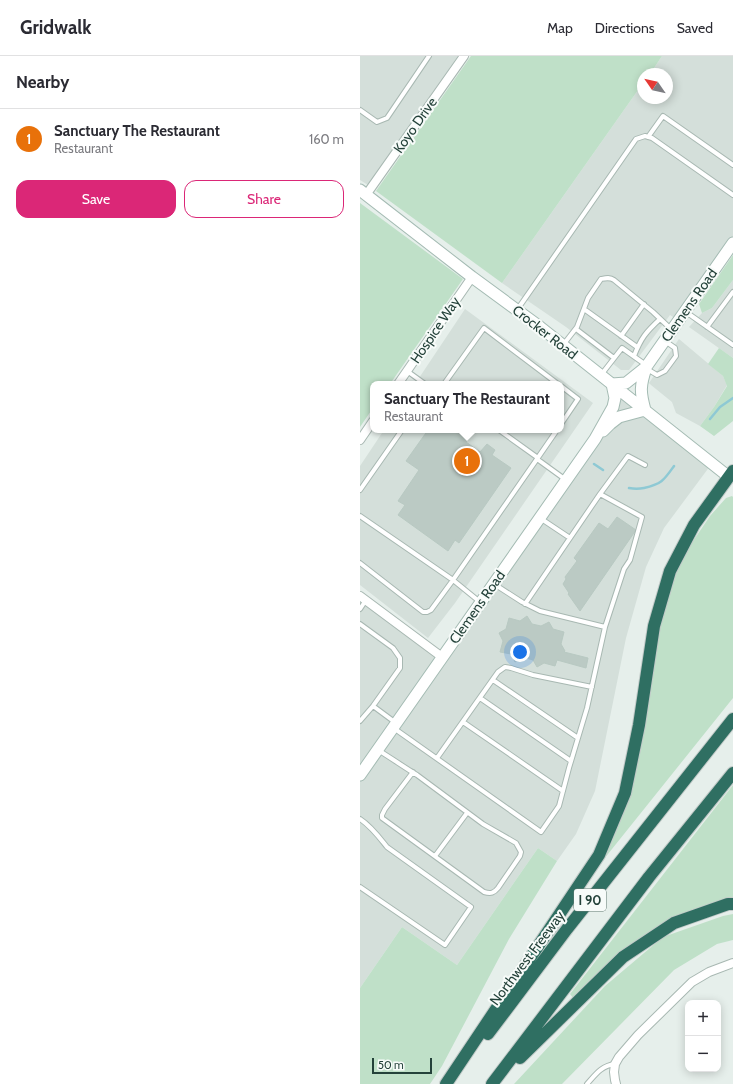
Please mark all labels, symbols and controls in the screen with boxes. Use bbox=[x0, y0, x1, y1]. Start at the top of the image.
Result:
text: Gridwalk bbox=[20, 16, 92, 39]
text: Map bbox=[547, 19, 573, 37]
text: Directions bbox=[595, 19, 655, 37]
text: Saved bbox=[677, 19, 713, 37]
north arrow bbox=[637, 68, 673, 104]
text: Nearby bbox=[16, 72, 69, 92]
street label: Koyo Drive bbox=[389, 94, 441, 156]
text: Sanctuary The Restaurant bbox=[54, 122, 220, 140]
text: 1 bbox=[27, 131, 31, 147]
text: 160 m bbox=[309, 131, 344, 147]
text: Restaurant bbox=[54, 140, 113, 156]
button: Save bbox=[16, 180, 176, 218]
button: Share bbox=[184, 180, 344, 218]
street label: Clemens Road bbox=[657, 265, 721, 345]
street label: Hospice Way bbox=[406, 293, 464, 367]
street label: Crocker Road bbox=[509, 301, 581, 363]
popup bbox=[370, 381, 564, 433]
text: Sanctuary The Restaurant bbox=[384, 390, 550, 408]
text: Restaurant bbox=[384, 408, 443, 424]
pin: 1 bbox=[454, 446, 480, 476]
street label: Clemens Road bbox=[445, 567, 509, 647]
your location bbox=[510, 642, 530, 662]
road number: I 90 bbox=[574, 889, 606, 911]
street label: Northwest Freeway bbox=[486, 907, 568, 1009]
map controls bbox=[685, 1000, 721, 1072]
button: + bbox=[685, 1000, 721, 1036]
button: − bbox=[685, 1036, 721, 1072]
scale bar bbox=[372, 1056, 432, 1075]
text: 50 m bbox=[378, 1058, 404, 1072]

